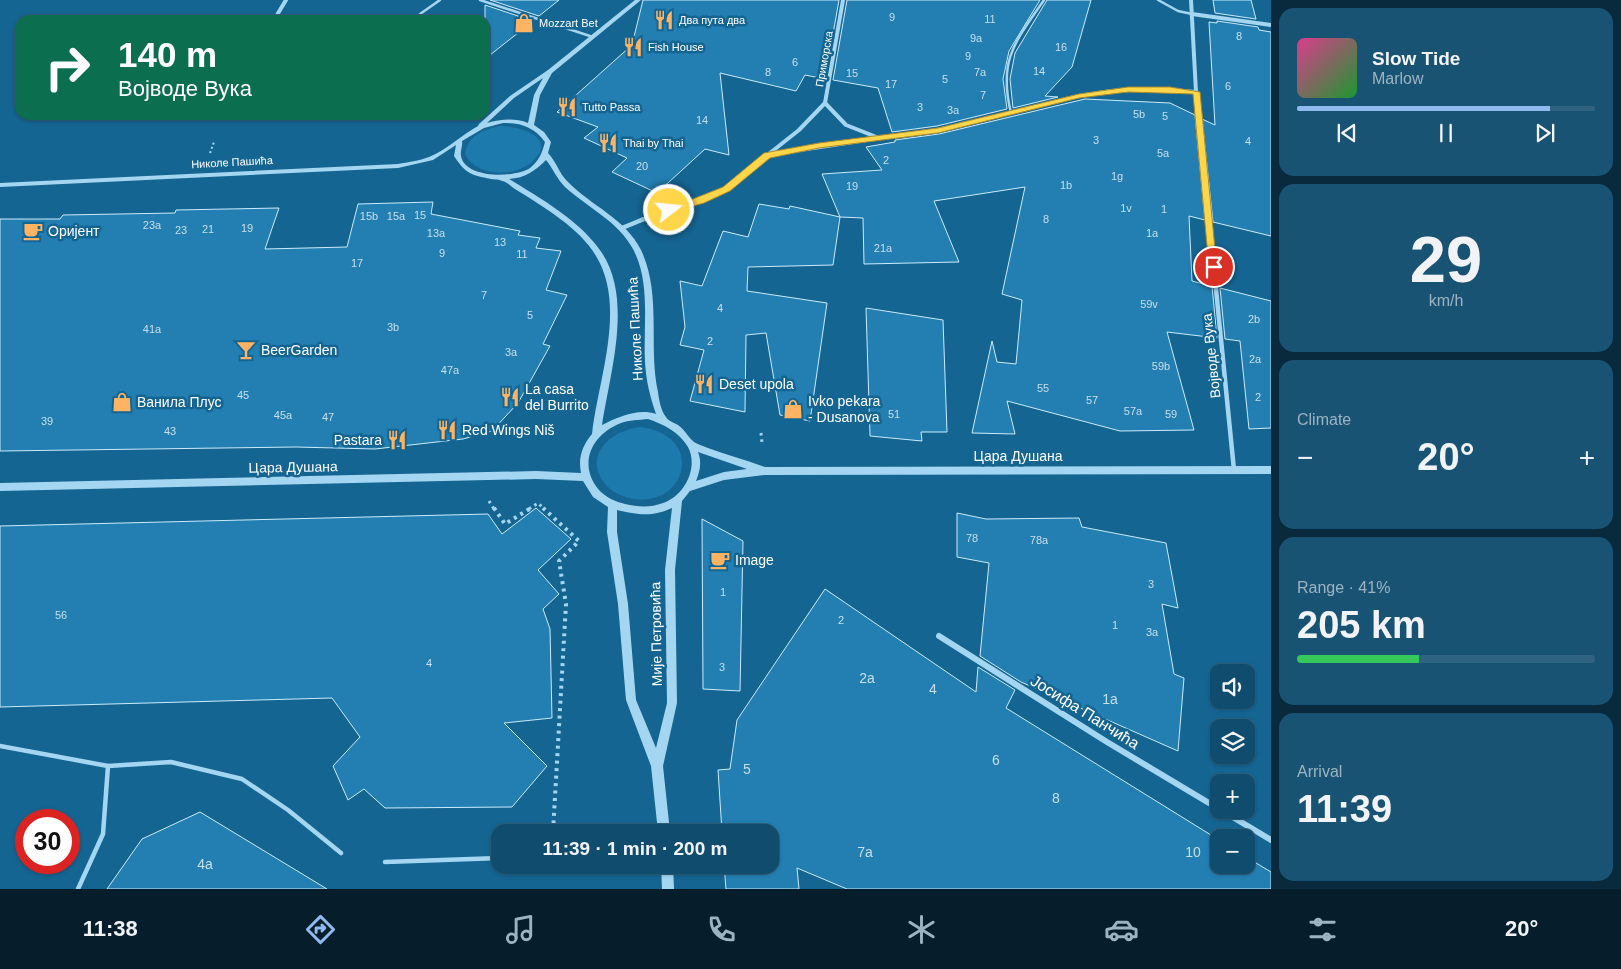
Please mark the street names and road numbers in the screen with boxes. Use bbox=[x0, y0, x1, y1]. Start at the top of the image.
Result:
street label: Приморска bbox=[813, 29, 835, 88]
street label: Николе Пашића bbox=[191, 154, 274, 170]
street label: Николе Пашића bbox=[624, 276, 646, 381]
street label: Војводе Вука bbox=[1199, 313, 1223, 399]
street label: Цара Душана bbox=[973, 448, 1063, 464]
street label: Цара Душана bbox=[248, 458, 338, 476]
street label: Мије Петровића bbox=[647, 581, 665, 686]
street label: Јосифа Панчића bbox=[1028, 672, 1142, 752]

